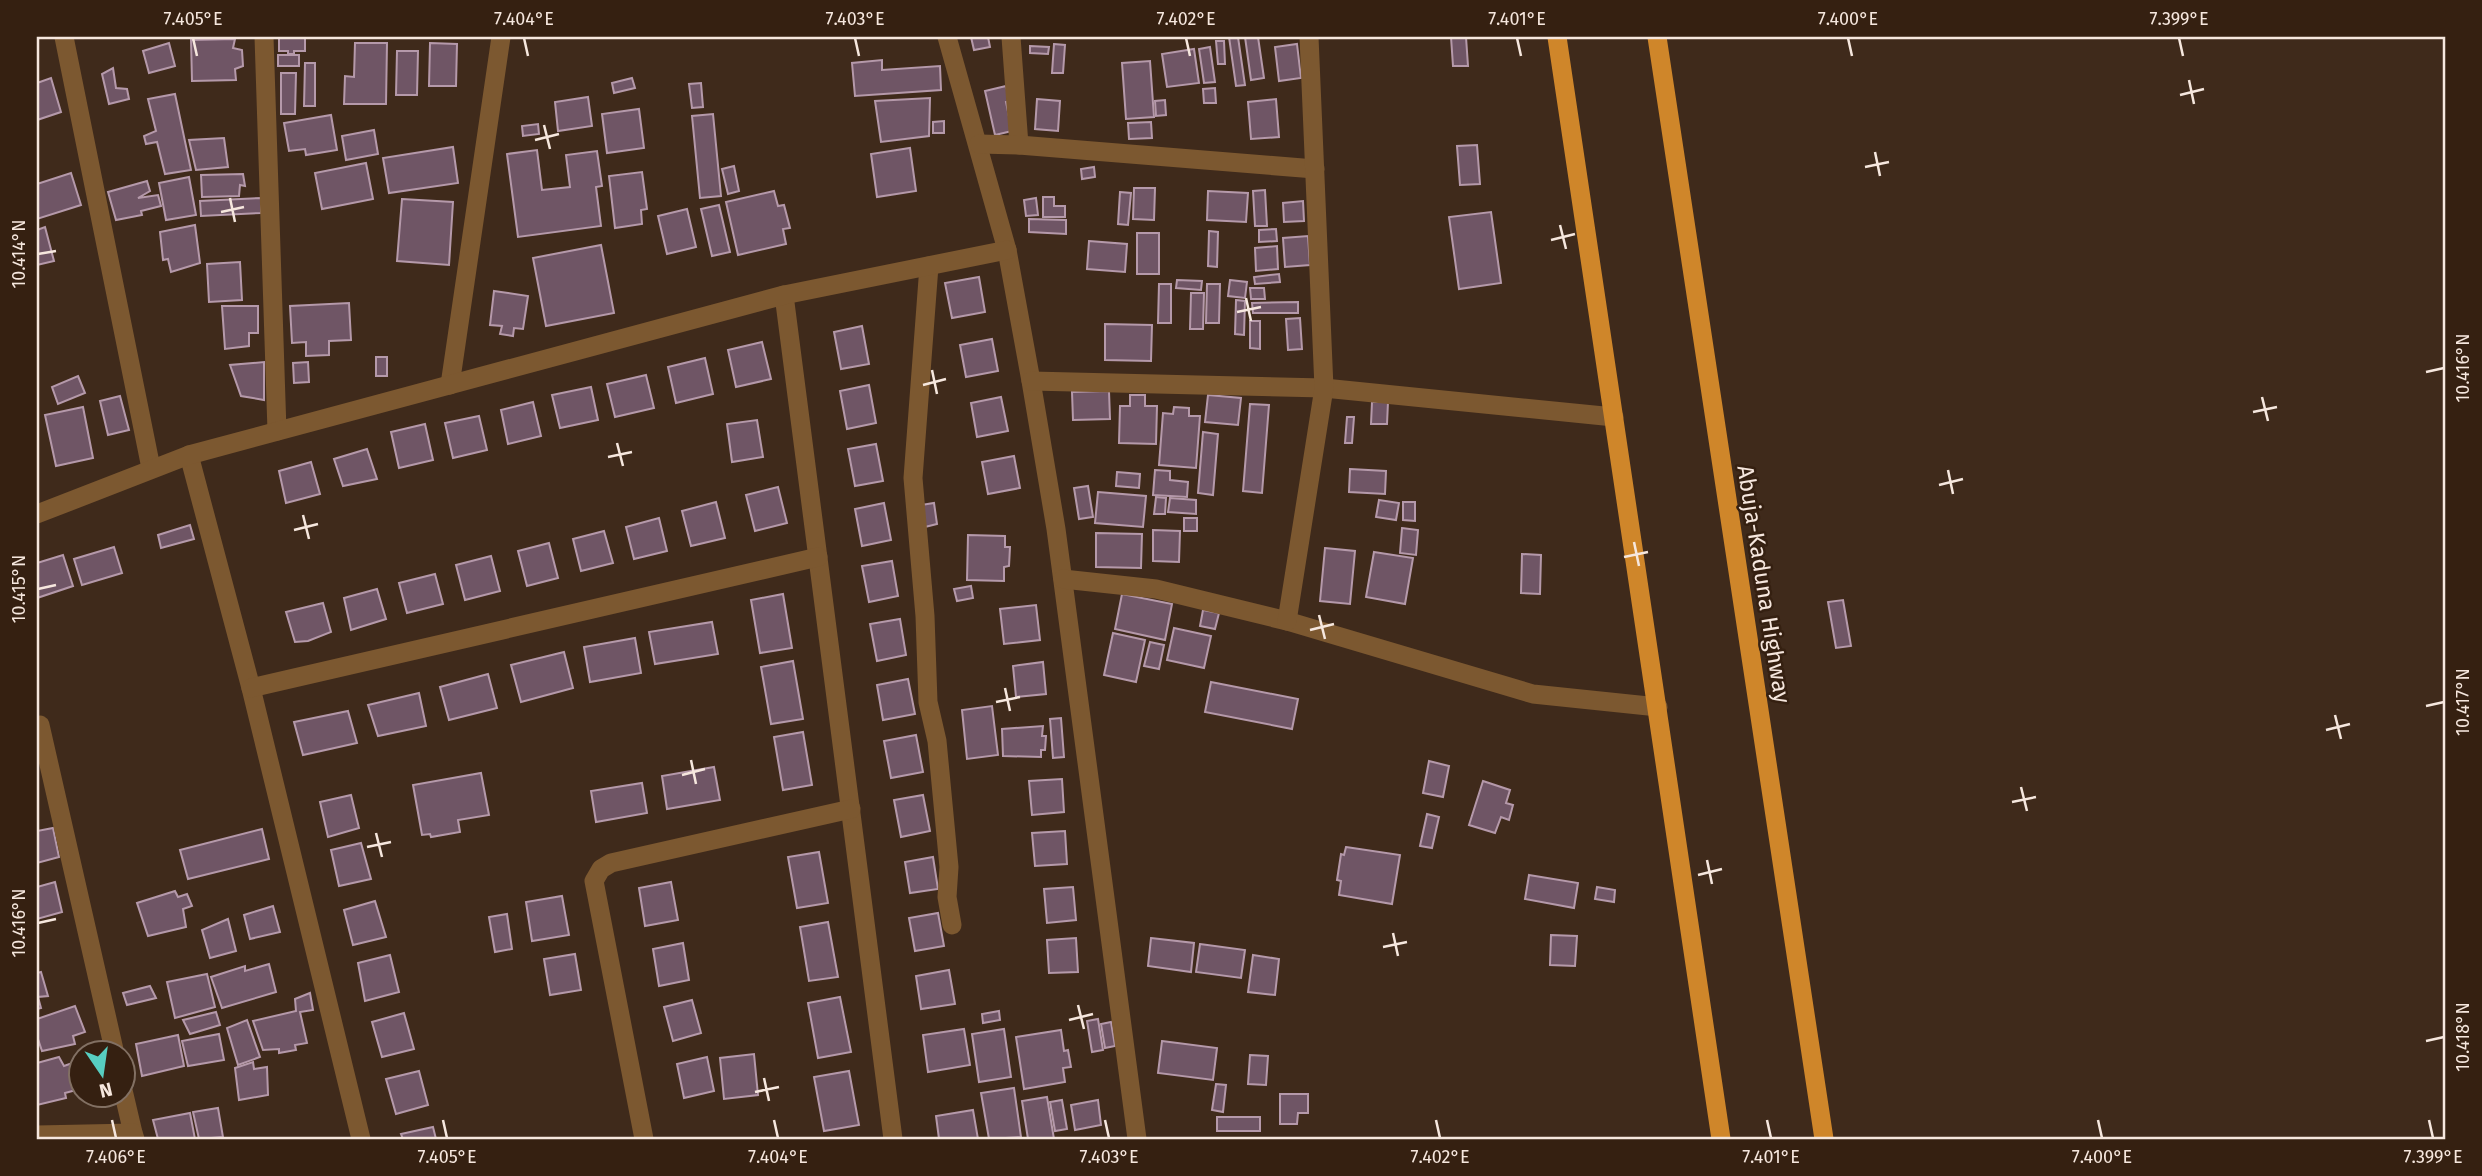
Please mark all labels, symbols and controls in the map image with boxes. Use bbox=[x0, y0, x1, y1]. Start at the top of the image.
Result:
text: 7.405°E bbox=[163, 8, 223, 30]
text: 7.404°E bbox=[494, 8, 554, 30]
text: 7.403°E bbox=[825, 8, 885, 30]
text: 7.402°E bbox=[1156, 8, 1216, 30]
text: 7.401°E bbox=[1488, 8, 1546, 30]
text: 7.400°E bbox=[1818, 8, 1878, 30]
text: 7.399°E bbox=[2149, 8, 2209, 30]
text: 10.414°N bbox=[8, 219, 30, 289]
text: 10.416°N bbox=[2452, 333, 2474, 403]
street label: Abuja-Kaduna Highway bbox=[1731, 463, 1797, 706]
text: 10.415°N bbox=[8, 555, 30, 623]
text: 10.417°N bbox=[2452, 668, 2474, 736]
text: 10.416°N bbox=[8, 888, 30, 958]
text: 10.418°N bbox=[2452, 1002, 2474, 1072]
north arrow bbox=[66, 1040, 136, 1110]
text: N bbox=[97, 1077, 114, 1103]
text: 7.406°E bbox=[86, 1146, 146, 1168]
text: 7.405°E bbox=[417, 1146, 477, 1168]
text: 7.404°E bbox=[748, 1146, 808, 1168]
text: 7.403°E bbox=[1079, 1146, 1139, 1168]
text: 7.402°E bbox=[1410, 1146, 1470, 1168]
text: 7.401°E bbox=[1742, 1146, 1800, 1168]
text: 7.400°E bbox=[2072, 1146, 2132, 1168]
text: 7.399°E bbox=[2403, 1146, 2463, 1168]

